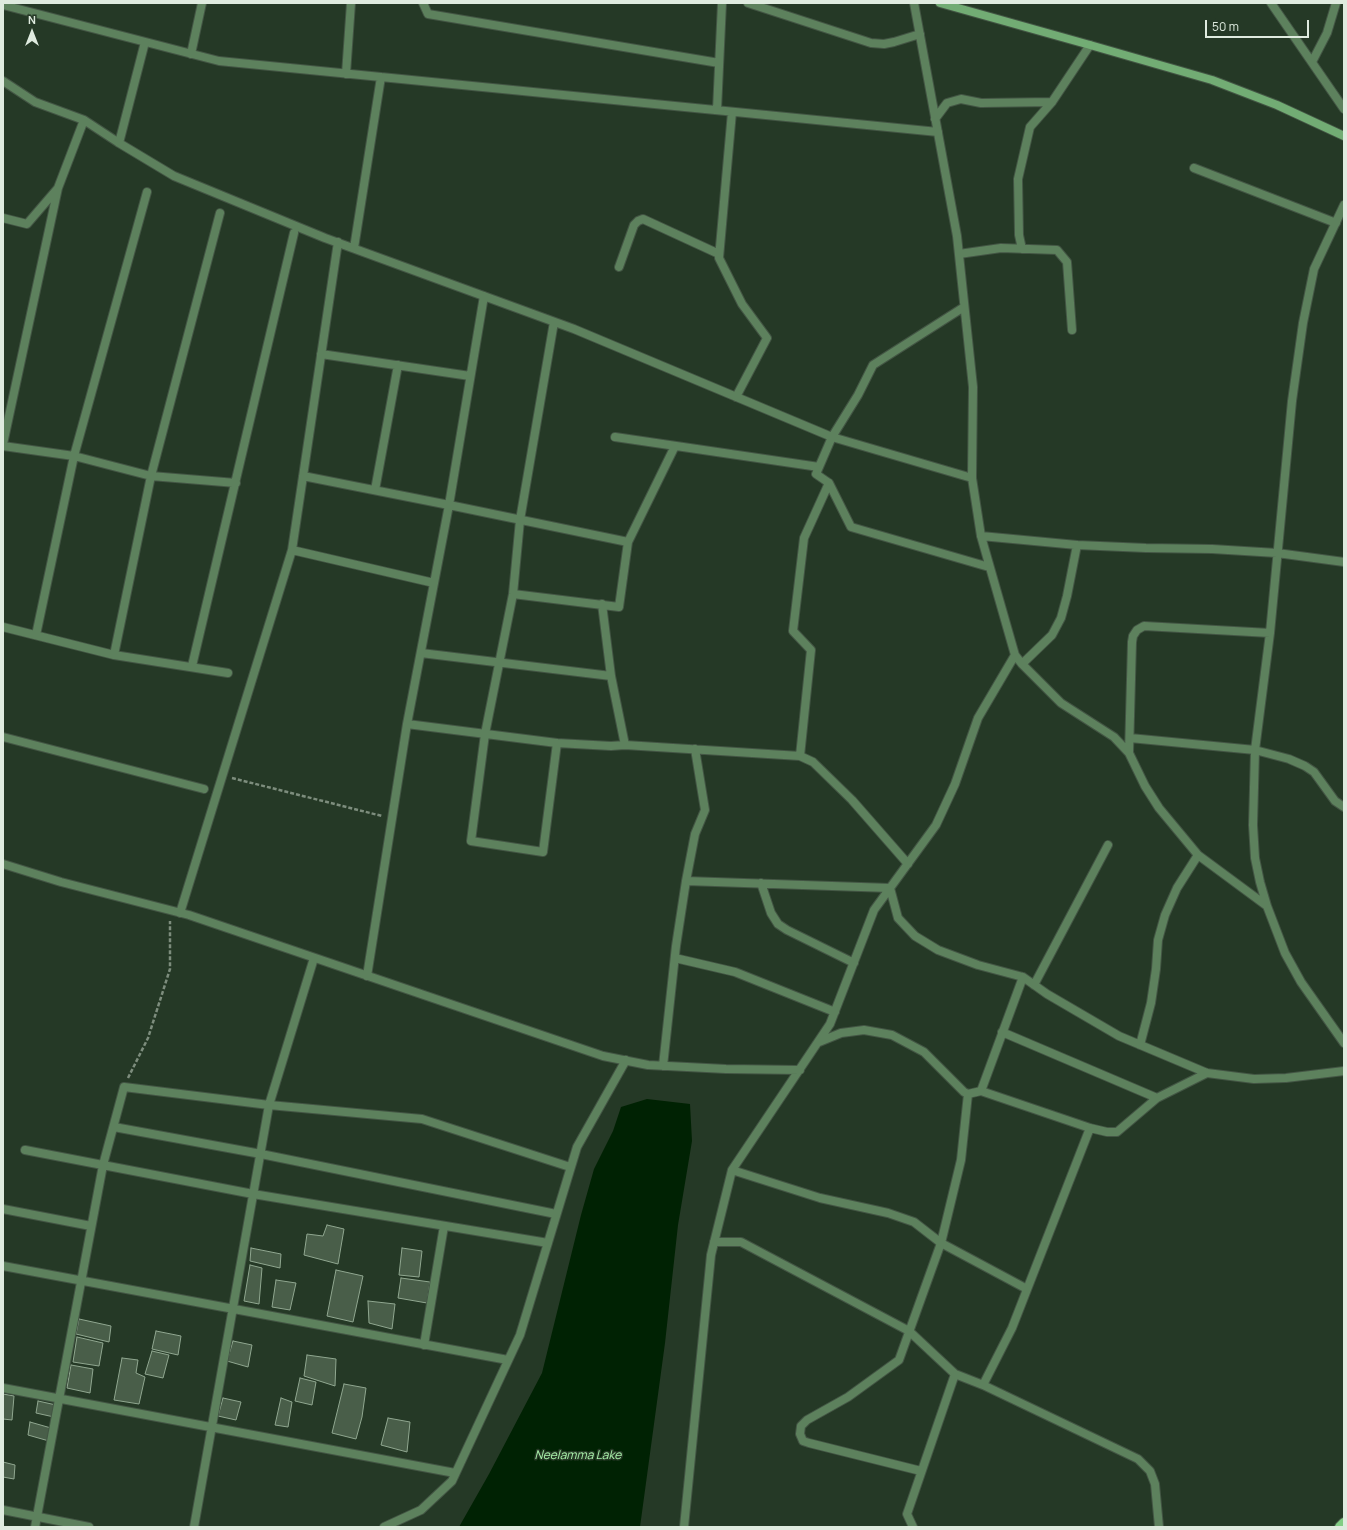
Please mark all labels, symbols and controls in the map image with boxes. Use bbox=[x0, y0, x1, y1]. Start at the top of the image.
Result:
north arrow bbox=[12, 12, 52, 52]
text: N bbox=[28, 12, 36, 27]
scale bar bbox=[1207, 12, 1311, 38]
text: 50 m bbox=[1212, 18, 1239, 35]
water label: Neelamma Lake bbox=[535, 1449, 621, 1463]

